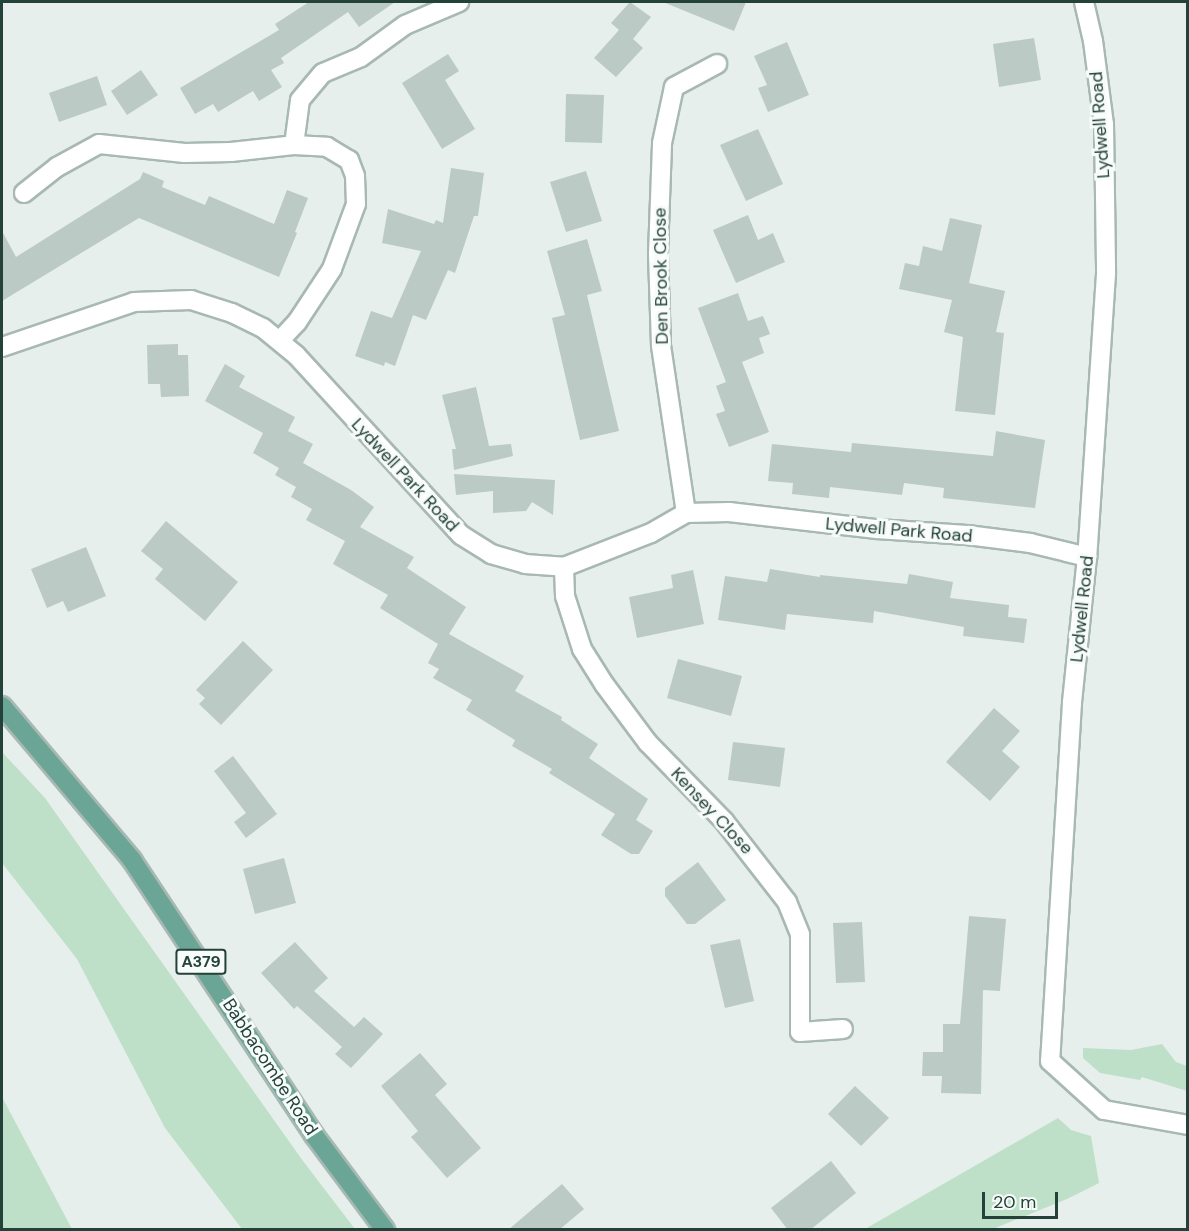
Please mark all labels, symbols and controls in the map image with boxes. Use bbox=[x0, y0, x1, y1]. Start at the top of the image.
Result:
street label: Lydwell Road bbox=[1085, 71, 1115, 179]
street label: Den Brook Close bbox=[649, 207, 673, 345]
street label: Lydwell Park Road bbox=[347, 414, 463, 536]
street label: Lydwell Park Road bbox=[825, 513, 973, 547]
street label: Lydwell Road bbox=[1066, 555, 1098, 663]
street label: Kensey Close bbox=[666, 763, 758, 859]
road number: A379 bbox=[174, 949, 228, 975]
street label: Babbacombe Road bbox=[218, 995, 322, 1139]
scale bar bbox=[985, 1180, 1062, 1218]
text: 20 m bbox=[993, 1190, 1036, 1214]

